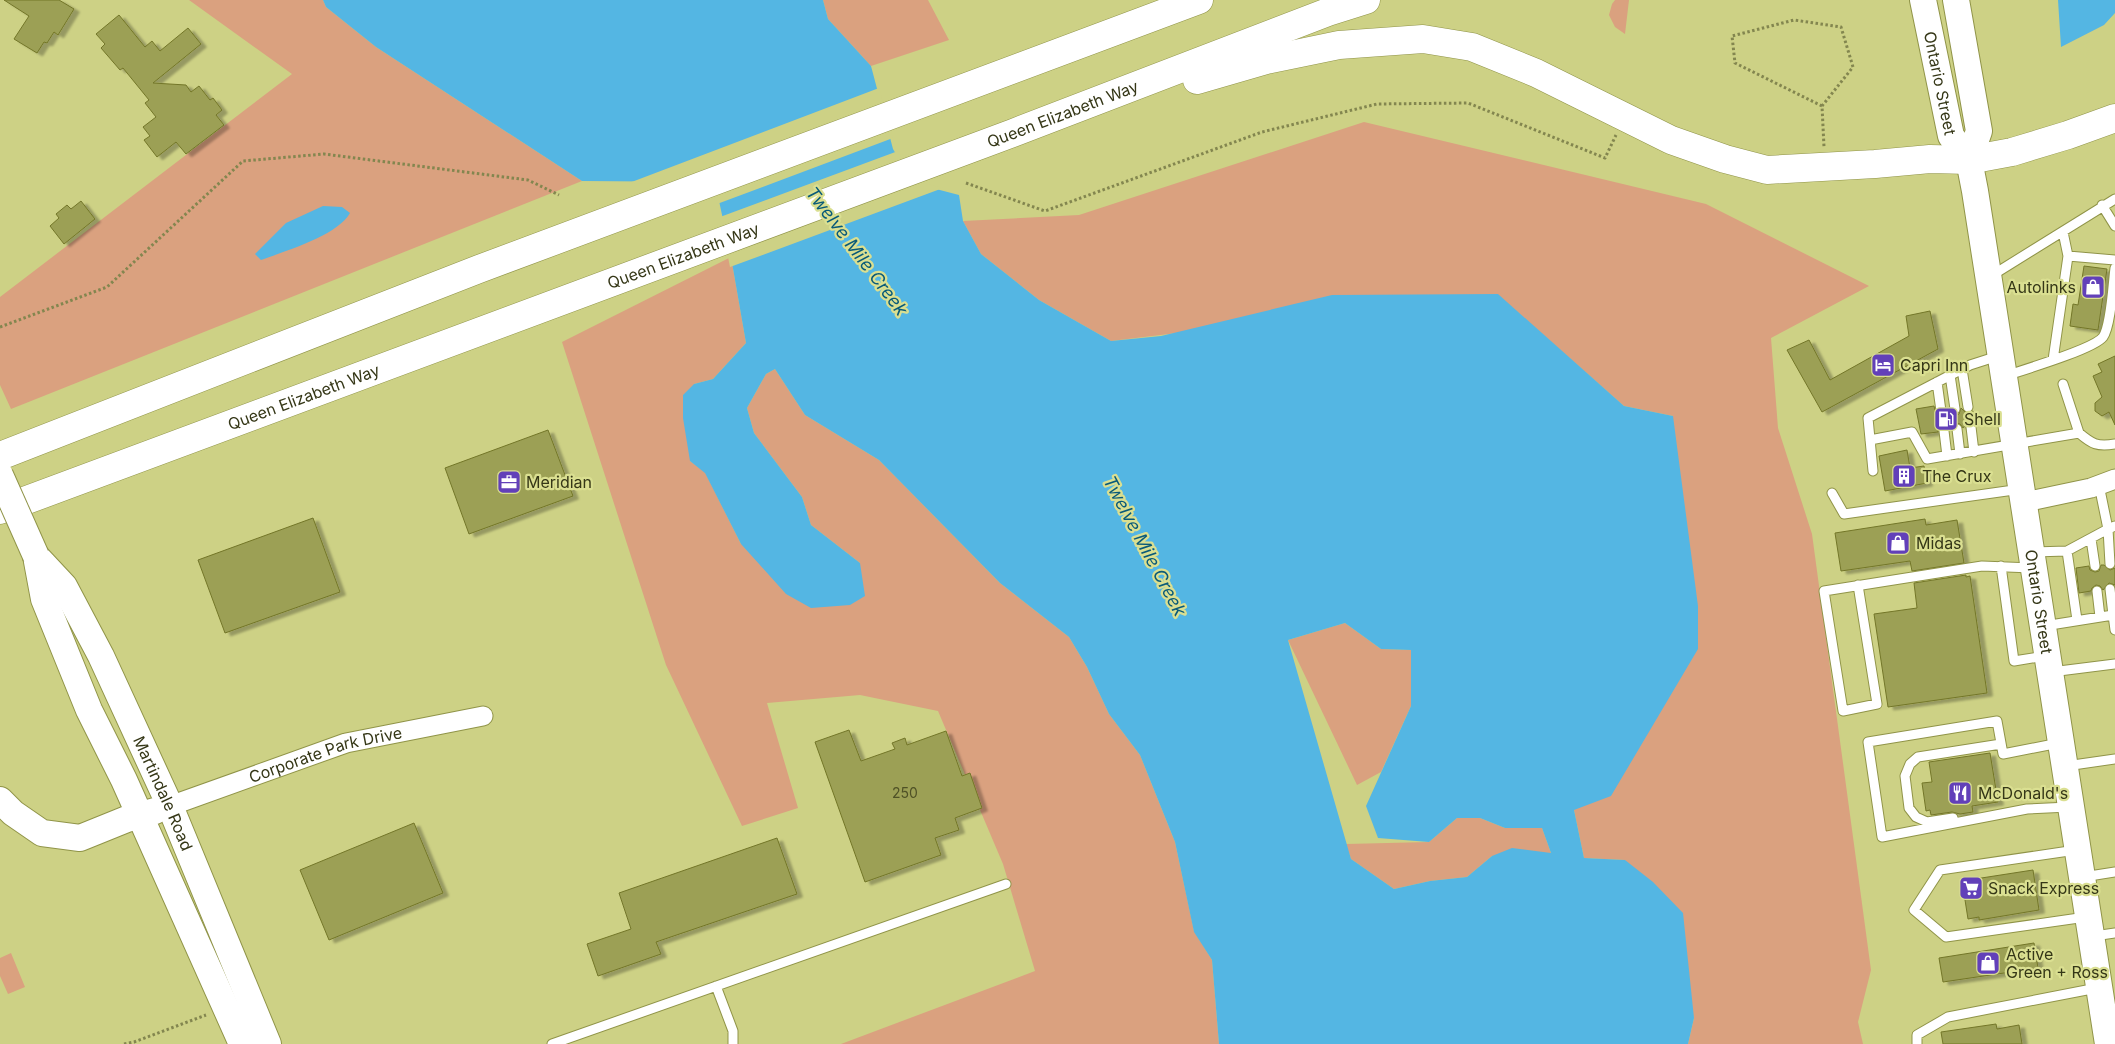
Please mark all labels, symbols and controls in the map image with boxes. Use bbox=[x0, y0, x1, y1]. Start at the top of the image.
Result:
street label: Ontario Street bbox=[1920, 30, 1961, 137]
street label: Queen Elizabeth Way bbox=[984, 76, 1141, 152]
water label: Twelve Mile Creek bbox=[802, 183, 913, 320]
street label: Queen Elizabeth Way bbox=[604, 218, 762, 293]
shop icon: Autolinks bbox=[2080, 274, 2106, 300]
place label: Autolinks bbox=[2006, 277, 2076, 297]
hotel icon: Capri Inn bbox=[1870, 352, 1896, 378]
place label: Capri Inn bbox=[1900, 355, 1968, 375]
street label: Queen Elizabeth Way bbox=[225, 360, 382, 434]
fuel station icon: Shell bbox=[1933, 406, 1959, 432]
place label: Shell bbox=[1964, 409, 2001, 429]
building icon: The Crux bbox=[1891, 463, 1917, 489]
place label: The Crux bbox=[1922, 466, 1992, 486]
office icon: Meridian bbox=[496, 469, 522, 495]
place label: Meridian bbox=[526, 472, 592, 492]
water label: Twelve Mile Creek bbox=[1099, 472, 1191, 621]
shop icon: Midas bbox=[1885, 530, 1911, 556]
place label: Midas bbox=[1916, 533, 1962, 553]
street label: Ontario Street bbox=[2021, 548, 2057, 655]
street label: Corporate Park Drive bbox=[246, 722, 404, 787]
street label: Martindale Road bbox=[129, 733, 197, 854]
restaurant icon: McDonald's bbox=[1947, 780, 1973, 806]
place label: McDonald's bbox=[1978, 783, 2068, 803]
house number: 250 bbox=[892, 784, 918, 801]
supermarket icon: Snack Express bbox=[1958, 875, 1984, 901]
place label: Snack Express bbox=[1988, 878, 2099, 898]
place label: Active Green + Ross bbox=[2006, 944, 2108, 982]
shop icon: Active Green + Ross bbox=[1975, 950, 2001, 976]

